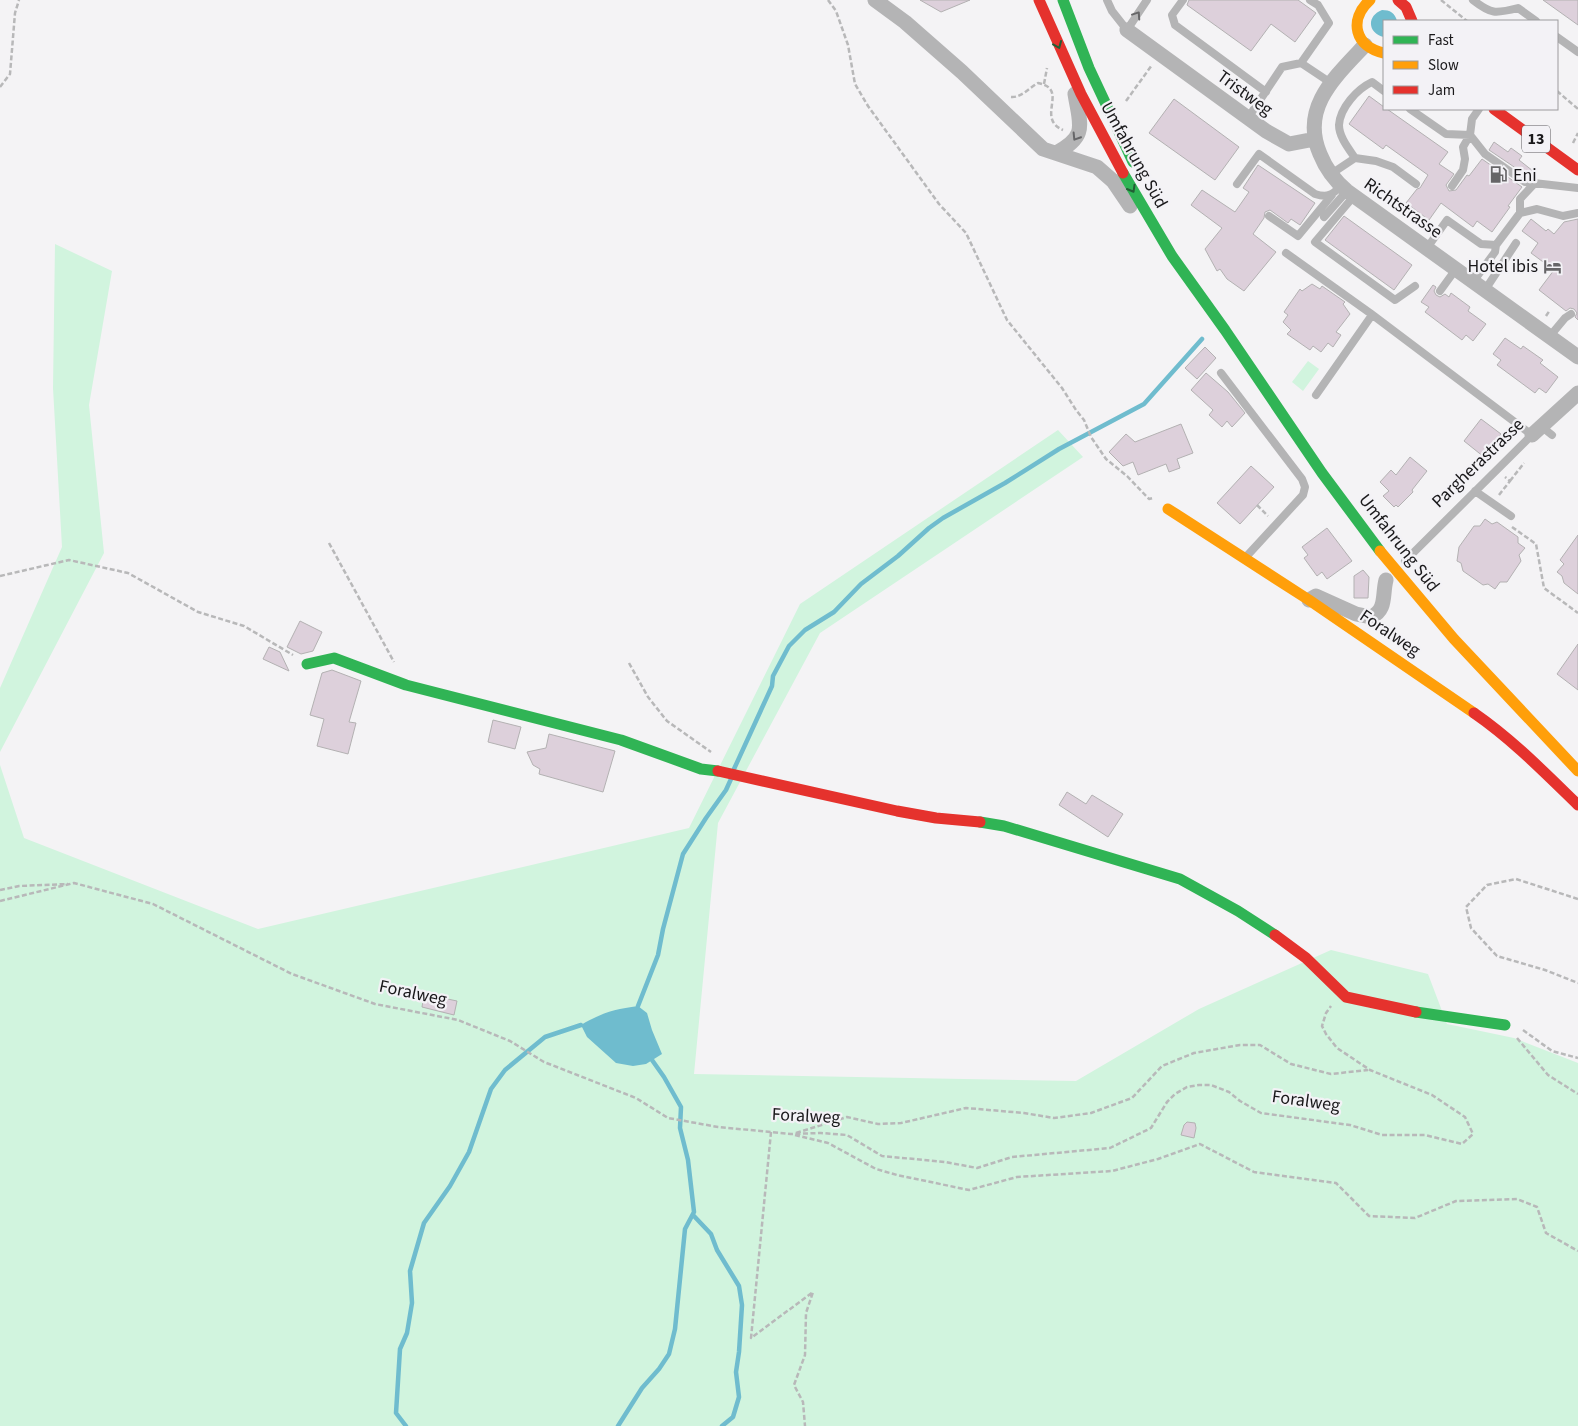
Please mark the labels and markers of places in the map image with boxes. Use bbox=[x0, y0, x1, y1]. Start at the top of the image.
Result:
place label: Eni bbox=[1513, 163, 1537, 188]
fuel station icon: Eni bbox=[1489, 165, 1509, 185]
place label: Hotel ibis bbox=[1468, 254, 1538, 279]
hotel icon: Hotel ibis bbox=[1542, 256, 1562, 276]

